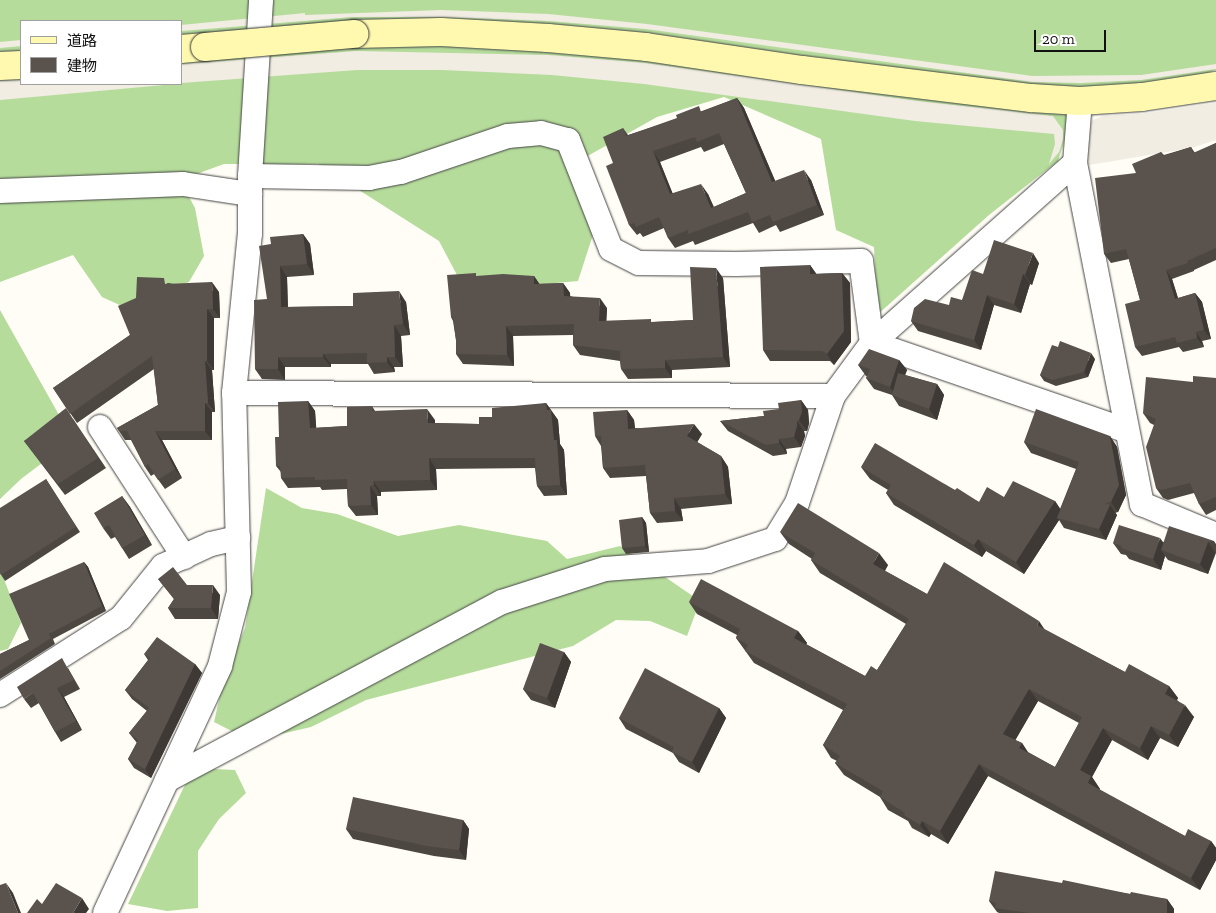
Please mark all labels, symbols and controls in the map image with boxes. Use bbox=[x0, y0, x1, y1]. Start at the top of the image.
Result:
legend bbox=[20, 20, 182, 85]
scale bar bbox=[1036, 20, 1108, 52]
text: 20 m bbox=[1042, 30, 1075, 48]
text: 道路 bbox=[67, 32, 97, 50]
text: 建物 bbox=[67, 57, 97, 75]

